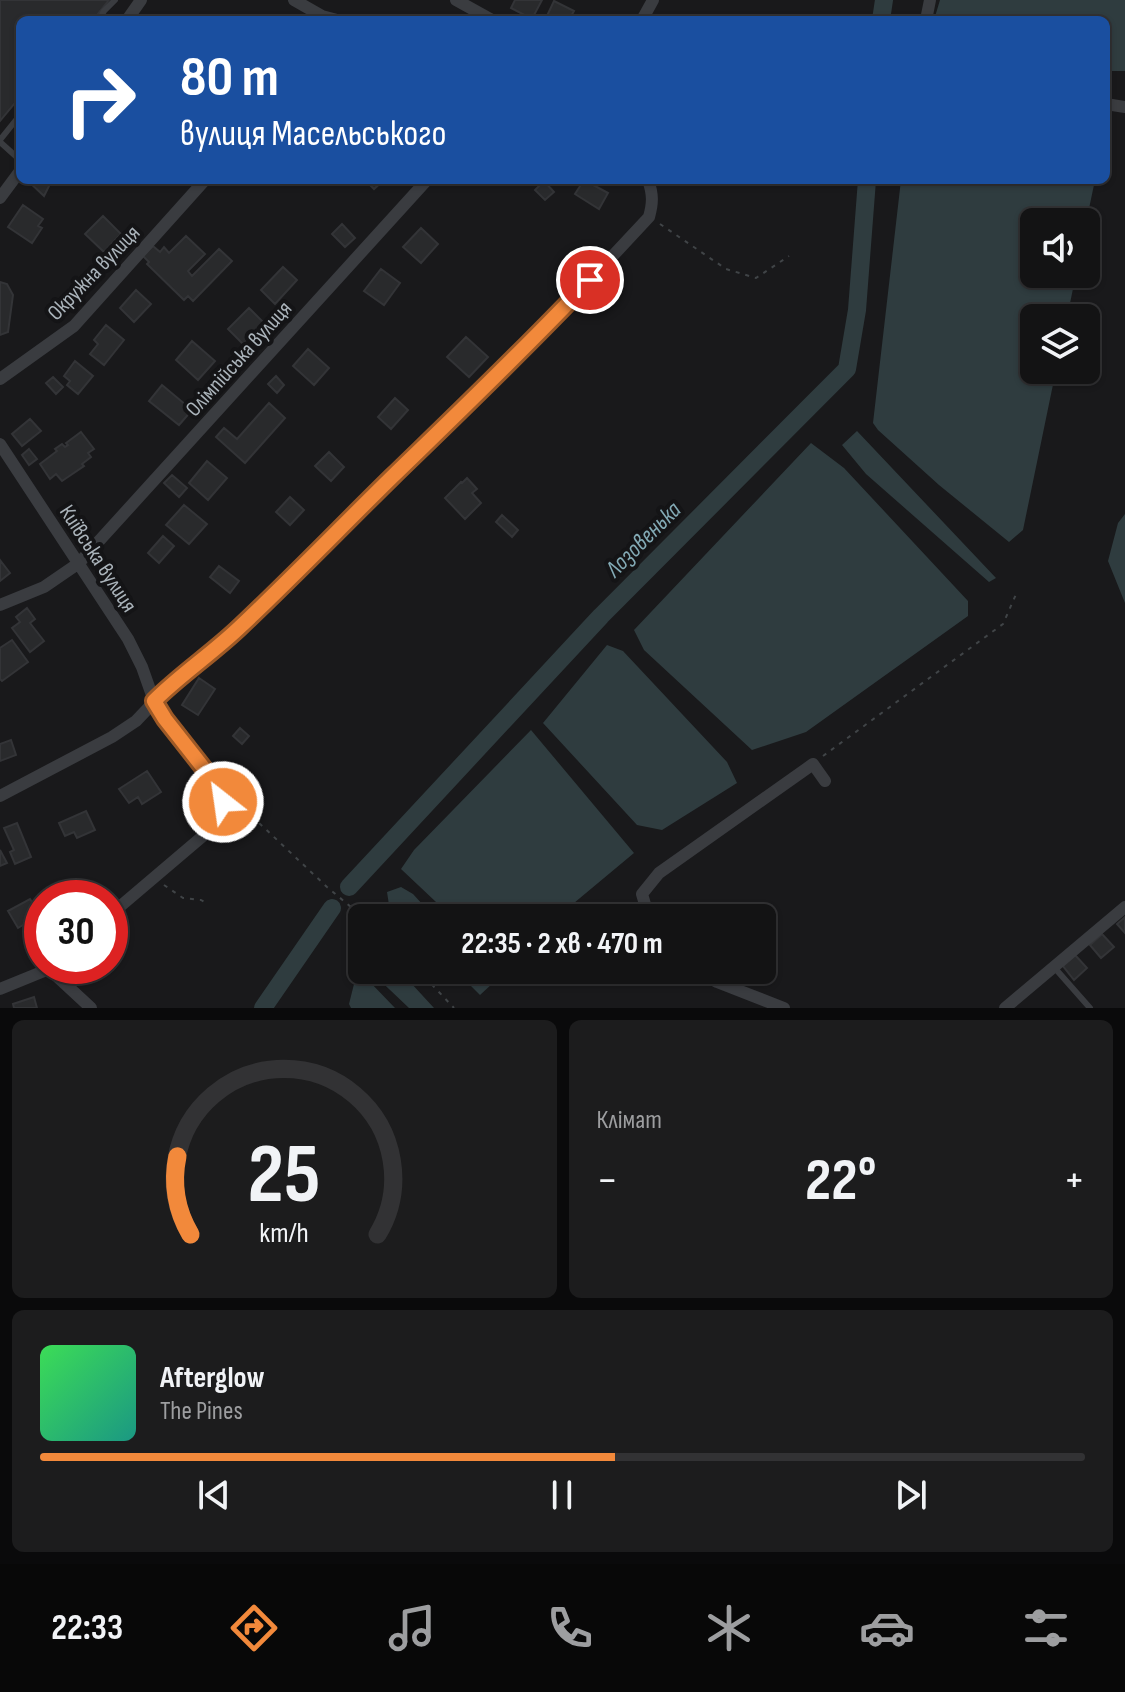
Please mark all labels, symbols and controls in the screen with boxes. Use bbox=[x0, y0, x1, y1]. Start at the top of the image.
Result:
text: 80 m bbox=[180, 45, 279, 112]
icon: right bbox=[48, 48, 152, 152]
text: вулиця Масельського bbox=[180, 113, 446, 156]
map controls bbox=[1020, 208, 1100, 384]
button: sound bbox=[1020, 208, 1100, 288]
street label: Окружна вулиця bbox=[42, 220, 146, 326]
pin bbox=[556, 246, 624, 314]
icon: arrive bbox=[568, 258, 612, 302]
street label: Олімпійська вулиця bbox=[180, 296, 298, 422]
button: layers bbox=[1020, 304, 1100, 384]
water label: Лозовенька bbox=[599, 495, 687, 584]
street label: Київська вулиця bbox=[53, 500, 142, 617]
position arrow bbox=[181, 760, 265, 844]
speed limit sign: 30 bbox=[24, 880, 128, 984]
text: 22:35 · 2 хв · 470 m bbox=[461, 926, 663, 962]
text: Клімат bbox=[597, 1105, 662, 1136]
text: 25 bbox=[248, 1126, 321, 1226]
text: 22° bbox=[805, 1145, 877, 1217]
text: − bbox=[597, 1154, 618, 1207]
text: + bbox=[1063, 1154, 1085, 1207]
text: km/h bbox=[260, 1216, 309, 1251]
text: Afterglow bbox=[160, 1360, 265, 1396]
text: The Pines bbox=[160, 1396, 243, 1427]
icon: previous bbox=[192, 1473, 236, 1517]
icon: pause bbox=[540, 1473, 584, 1517]
icon: next bbox=[889, 1473, 933, 1517]
icon: directions bbox=[226, 1600, 282, 1656]
icon: music bbox=[384, 1600, 440, 1656]
icon: phone bbox=[542, 1600, 598, 1656]
icon: climate bbox=[701, 1600, 757, 1656]
icon: car bbox=[859, 1600, 915, 1656]
icon: filters bbox=[1018, 1600, 1074, 1656]
text: 22:33 bbox=[51, 1607, 123, 1650]

